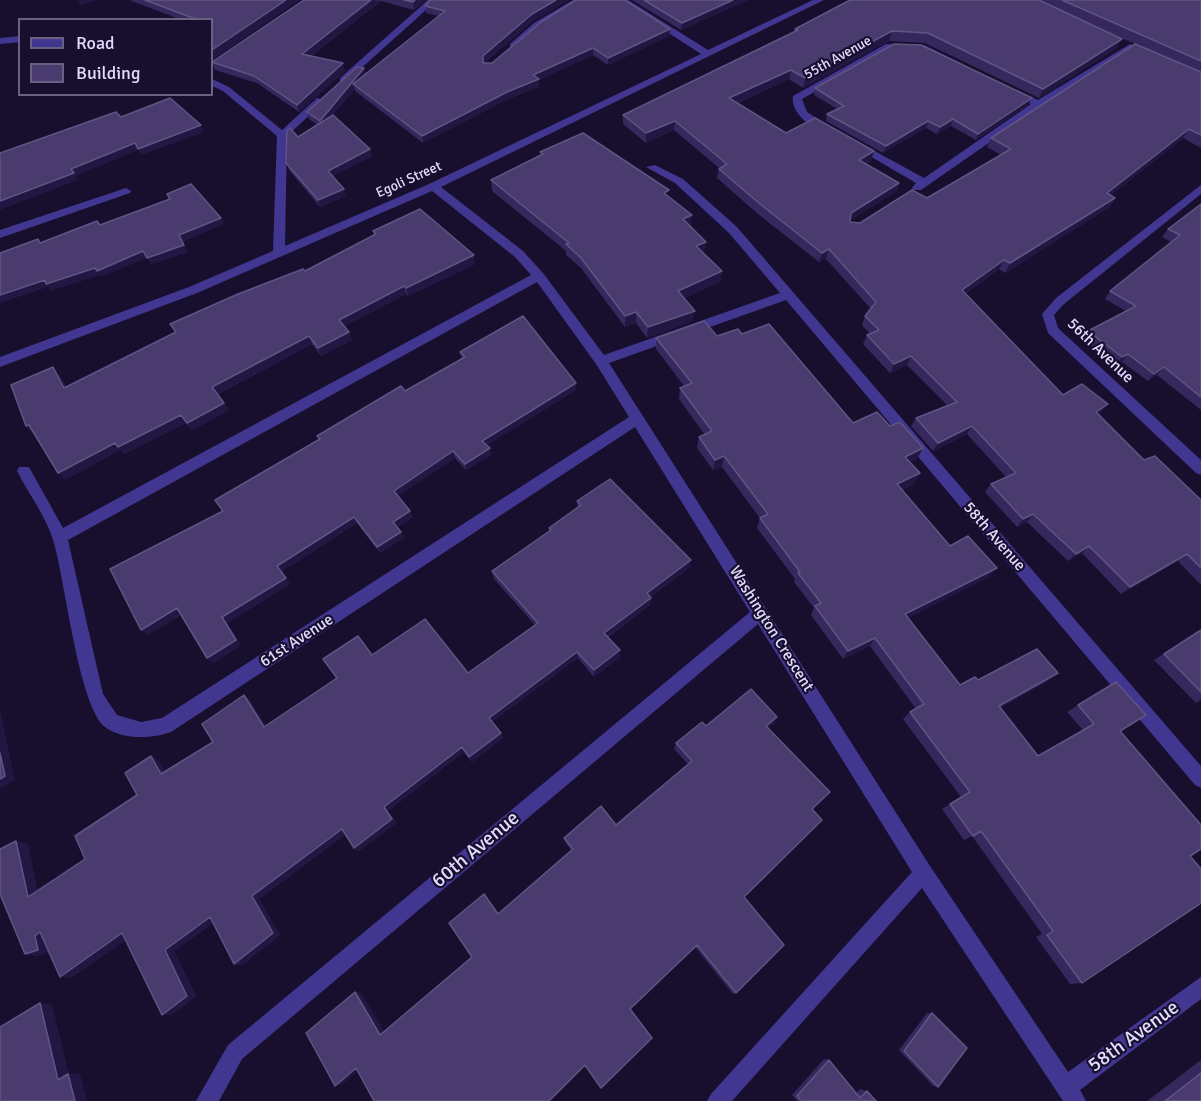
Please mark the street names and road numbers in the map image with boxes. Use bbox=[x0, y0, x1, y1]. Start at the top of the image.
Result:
street label: 55th Avenue bbox=[801, 33, 875, 83]
street label: Egoli Street bbox=[374, 158, 444, 202]
street label: 56th Avenue bbox=[1063, 315, 1137, 387]
street label: 58th Avenue bbox=[959, 499, 1029, 575]
street label: Washington Crescent bbox=[725, 563, 817, 695]
street label: 61st Avenue bbox=[257, 610, 337, 672]
street label: 60th Avenue bbox=[428, 807, 524, 893]
street label: 58th Avenue bbox=[1084, 996, 1184, 1078]

